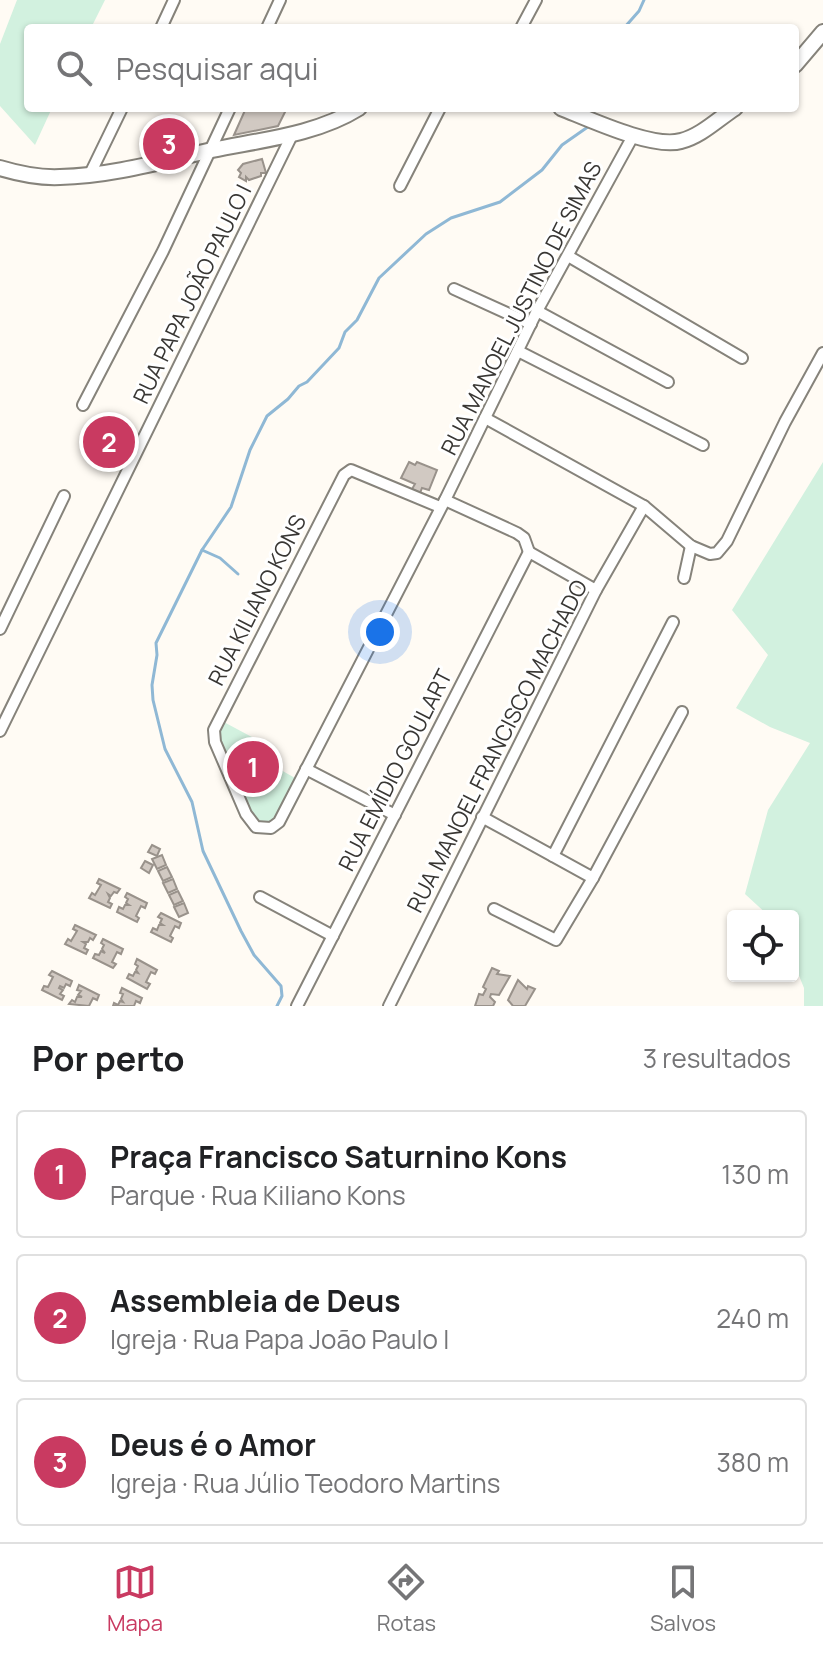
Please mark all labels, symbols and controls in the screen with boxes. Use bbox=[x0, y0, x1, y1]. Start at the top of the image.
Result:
search box bbox=[24, 24, 799, 112]
icon: search bbox=[52, 46, 96, 90]
text: Pesquisar aqui bbox=[116, 48, 318, 89]
pin: 3 bbox=[143, 114, 195, 174]
street label: RUA MANOEL JUSTINO DE SIMAS bbox=[434, 156, 608, 460]
street label: RUA PAPA JOÃO PAULO I bbox=[126, 179, 258, 409]
pin: 2 bbox=[83, 412, 135, 472]
street label: RUA KILIANO KONS bbox=[201, 510, 313, 690]
street label: RUA MANOEL FRANCISCO MACHADO bbox=[400, 575, 594, 917]
your location bbox=[360, 612, 400, 652]
street label: RUA EMÍDIO GOULART bbox=[331, 664, 459, 876]
pin: 1 bbox=[227, 737, 279, 797]
map controls bbox=[727, 910, 799, 982]
button: locate bbox=[727, 910, 799, 982]
text: Por perto bbox=[32, 1035, 185, 1081]
text: 3 resultados bbox=[643, 1040, 791, 1076]
text: Praça Francisco Saturnino Kons bbox=[110, 1136, 567, 1177]
text: 1 bbox=[54, 1156, 66, 1192]
text: 130 m bbox=[721, 1156, 789, 1192]
text: Parque · Rua Kiliano Kons bbox=[110, 1177, 406, 1213]
text: Assembleia de Deus bbox=[110, 1280, 401, 1321]
text: 2 bbox=[52, 1300, 68, 1336]
text: 240 m bbox=[716, 1300, 789, 1336]
text: Igreja · Rua Papa João Paulo I bbox=[110, 1321, 449, 1357]
text: Deus é o Amor bbox=[110, 1424, 316, 1465]
text: 3 bbox=[52, 1444, 68, 1480]
text: 380 m bbox=[716, 1444, 789, 1480]
text: Igreja · Rua Júlio Teodoro Martins bbox=[110, 1465, 500, 1501]
tab: Mapa bbox=[107, 1560, 163, 1638]
tab: Rotas bbox=[377, 1560, 436, 1638]
tab: Salvos bbox=[650, 1560, 716, 1638]

